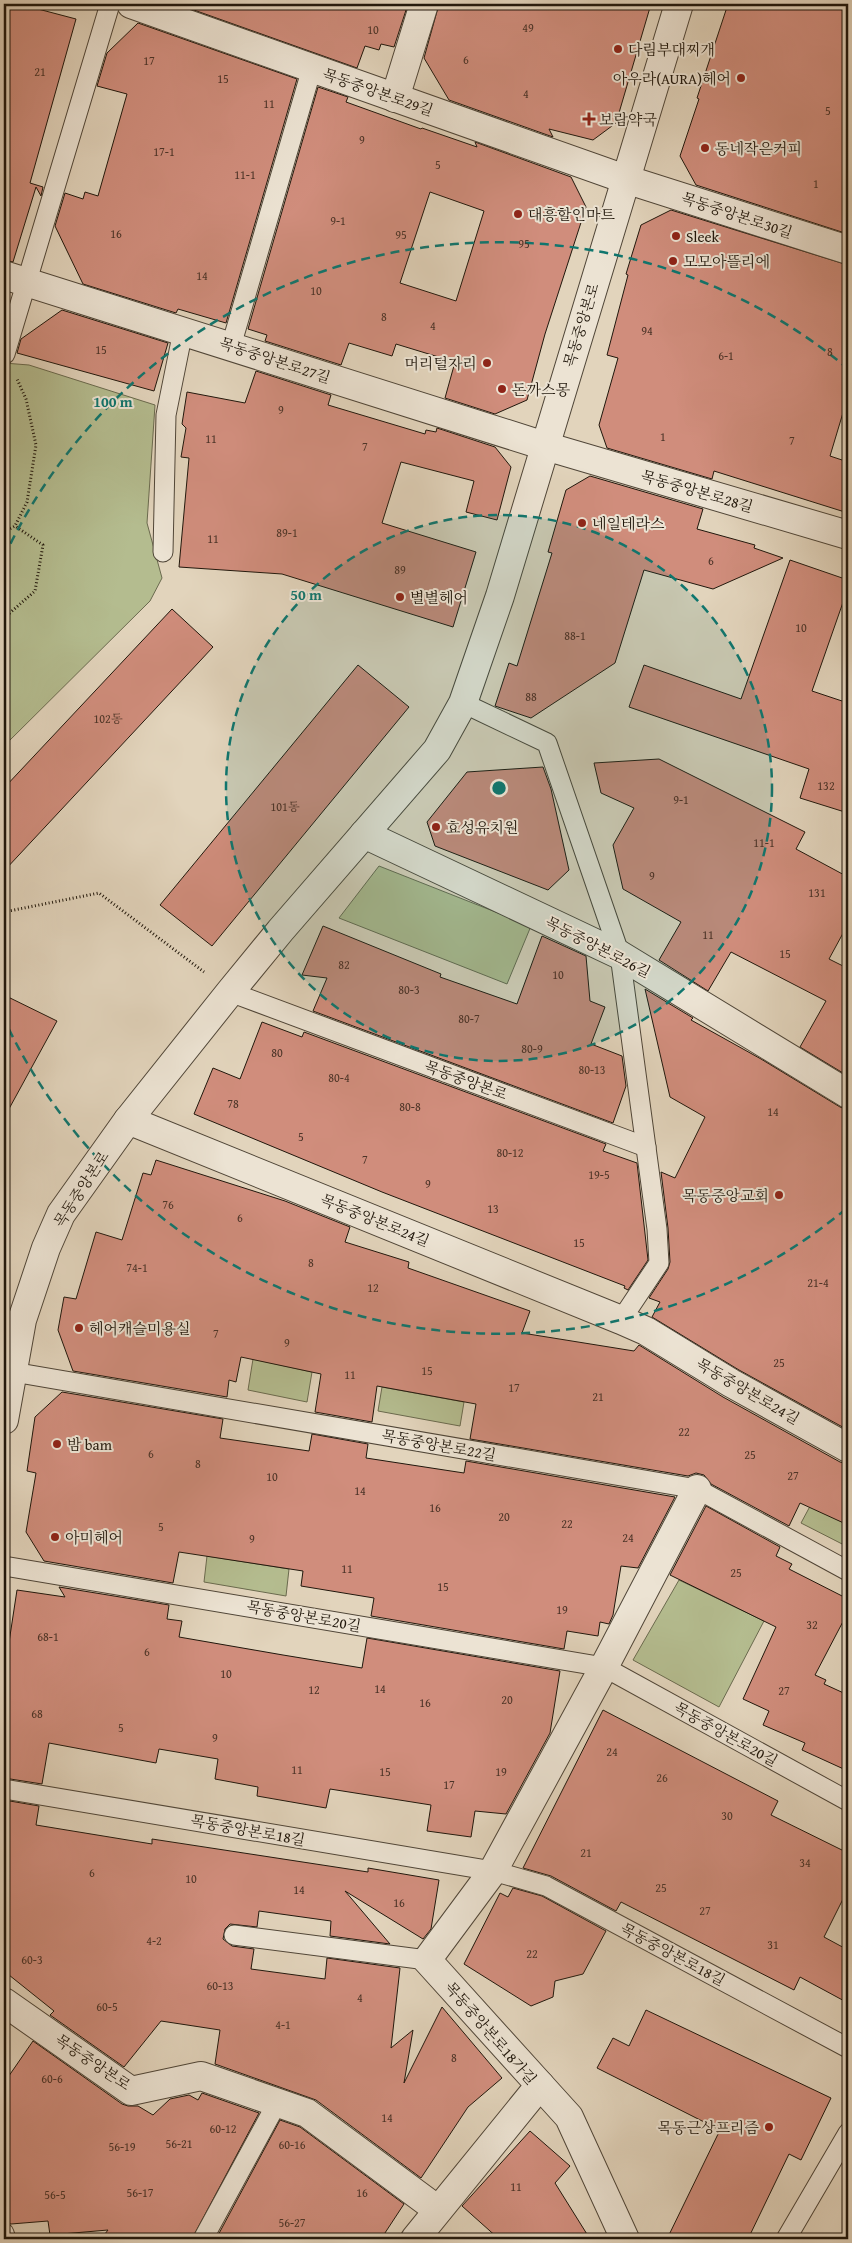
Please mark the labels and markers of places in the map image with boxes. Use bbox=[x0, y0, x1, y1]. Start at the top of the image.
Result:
place label: 다림부대찌개 bbox=[628, 39, 715, 60]
marker: 다림부대찌개 bbox=[612, 43, 624, 55]
place label: 아우라(AURA)헤어 bbox=[613, 68, 731, 89]
marker: 아우라(AURA)헤어 bbox=[735, 72, 747, 84]
place label: 보람약국 bbox=[599, 109, 657, 130]
marker: 보람약국 bbox=[583, 113, 595, 125]
place label: 동네작은커피 bbox=[715, 138, 802, 159]
marker: 동네작은커피 bbox=[699, 142, 711, 154]
place label: 대흥할인마트 bbox=[528, 204, 615, 225]
marker: 대흥할인마트 bbox=[512, 208, 524, 220]
place label: Sleek bbox=[686, 226, 720, 247]
marker: Sleek bbox=[670, 230, 682, 242]
place label: 모모아뜰리에 bbox=[683, 251, 770, 272]
marker: 모모아뜰리에 bbox=[667, 255, 679, 267]
place label: 머리털자리 bbox=[405, 353, 477, 374]
marker: 머리털자리 bbox=[481, 357, 493, 369]
place label: 돈까스몽 bbox=[512, 379, 570, 400]
marker: 돈까스몽 bbox=[496, 383, 508, 395]
place label: 네일테라스 bbox=[592, 513, 665, 534]
marker: 네일테라스 bbox=[576, 517, 588, 529]
place label: 별별헤어 bbox=[410, 587, 468, 608]
marker: 별별헤어 bbox=[394, 591, 406, 603]
centre of rings bbox=[490, 779, 508, 797]
place label: 효성유치원 bbox=[446, 817, 518, 838]
marker: 효성유치원 bbox=[430, 821, 442, 833]
place label: 목동중앙교회 bbox=[682, 1185, 769, 1206]
marker: 목동중앙교회 bbox=[773, 1189, 785, 1201]
place label: 헤어캐슬미용실 bbox=[89, 1318, 190, 1339]
marker: 헤어캐슬미용실 bbox=[73, 1322, 85, 1334]
place label: 밤 bam bbox=[67, 1434, 113, 1455]
marker: 밤 bam bbox=[51, 1438, 63, 1450]
place label: 아미헤어 bbox=[65, 1527, 123, 1548]
marker: 아미헤어 bbox=[49, 1531, 61, 1543]
place label: 목동근상프리즘 bbox=[658, 2117, 760, 2138]
marker: 목동근상프리즘 bbox=[763, 2121, 775, 2133]

